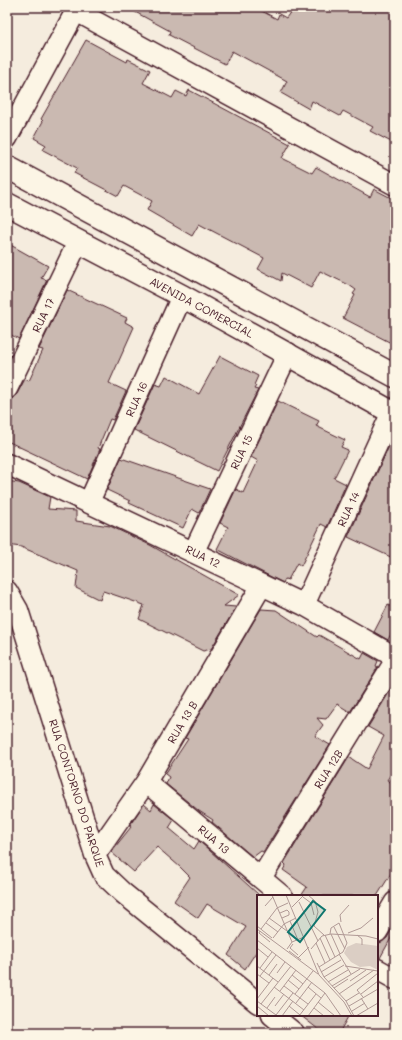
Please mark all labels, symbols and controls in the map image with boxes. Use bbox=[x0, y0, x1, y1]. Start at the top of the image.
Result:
street label: AVENIDA COMERCIAL bbox=[147, 273, 257, 341]
street label: RUA 17 bbox=[28, 295, 58, 335]
street label: RUA 16 bbox=[122, 379, 150, 419]
street label: RUA 15 bbox=[226, 432, 256, 472]
street label: RUA 14 bbox=[333, 489, 363, 529]
street label: RUA 12 bbox=[183, 541, 223, 571]
street label: RUA 13 B bbox=[163, 698, 201, 746]
street label: RUA CONTORNO DO PARQUE bbox=[46, 717, 108, 869]
street label: RUA 12B bbox=[310, 746, 346, 791]
street label: RUA 13 bbox=[195, 821, 233, 857]
inset map bbox=[257, 895, 378, 1016]

